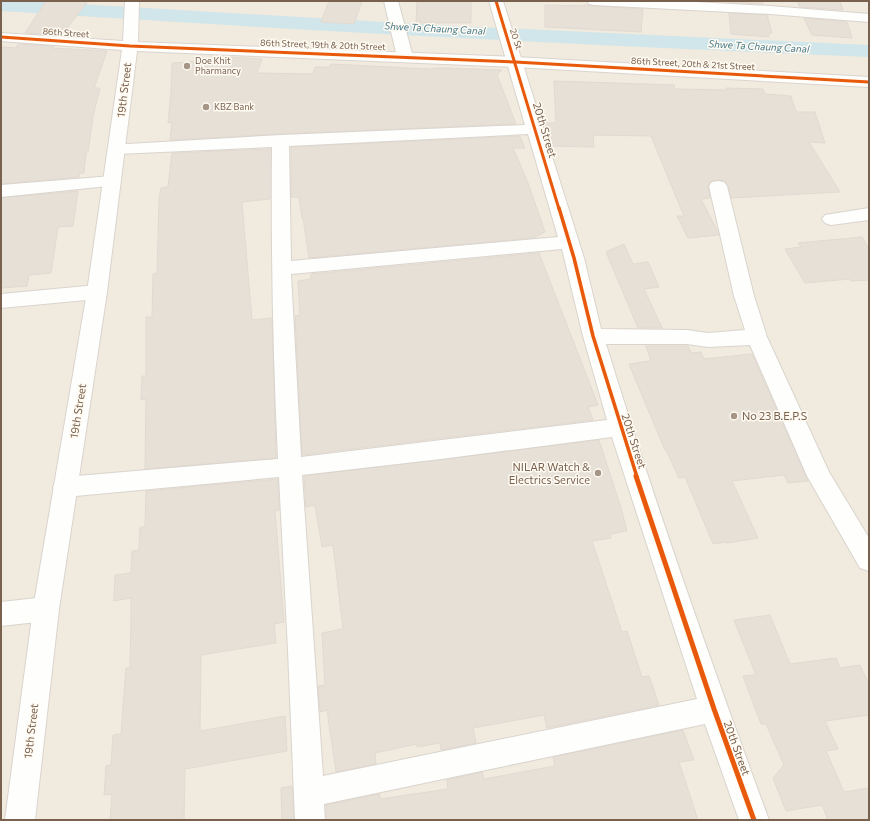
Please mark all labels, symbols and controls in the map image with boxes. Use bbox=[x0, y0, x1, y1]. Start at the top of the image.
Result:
water label: Shwe Ta Chaung Canal bbox=[384, 19, 486, 37]
street label: 86th Street bbox=[42, 25, 90, 40]
street label: 20 St bbox=[508, 27, 525, 51]
street label: 86th Street, 19th & 20th Street bbox=[260, 37, 386, 52]
water label: Shwe Ta Chaung Canal bbox=[708, 37, 810, 55]
place label: Doe Khit Pharmancy bbox=[195, 55, 241, 76]
street label: 86th Street, 20th & 21st Street bbox=[631, 55, 756, 72]
street label: 19th Street bbox=[114, 61, 133, 118]
marker: Doe Khit Pharmancy bbox=[182, 61, 192, 71]
place label: KBZ Bank bbox=[214, 101, 254, 112]
street label: 20th Street bbox=[531, 101, 560, 160]
marker: KBZ Bank bbox=[201, 102, 211, 112]
street label: 19th Street bbox=[67, 382, 88, 439]
place label: No 23 B.E.P.S bbox=[742, 409, 807, 422]
marker: No 23 B.E.P.S bbox=[729, 411, 739, 421]
street label: 20th Street bbox=[619, 412, 650, 471]
place label: NILAR Watch & Electrics Service bbox=[509, 460, 590, 486]
marker: NILAR Watch & Electrics Service bbox=[593, 468, 603, 478]
street label: 19th Street bbox=[21, 702, 40, 759]
street label: 20th Street bbox=[722, 719, 754, 777]

